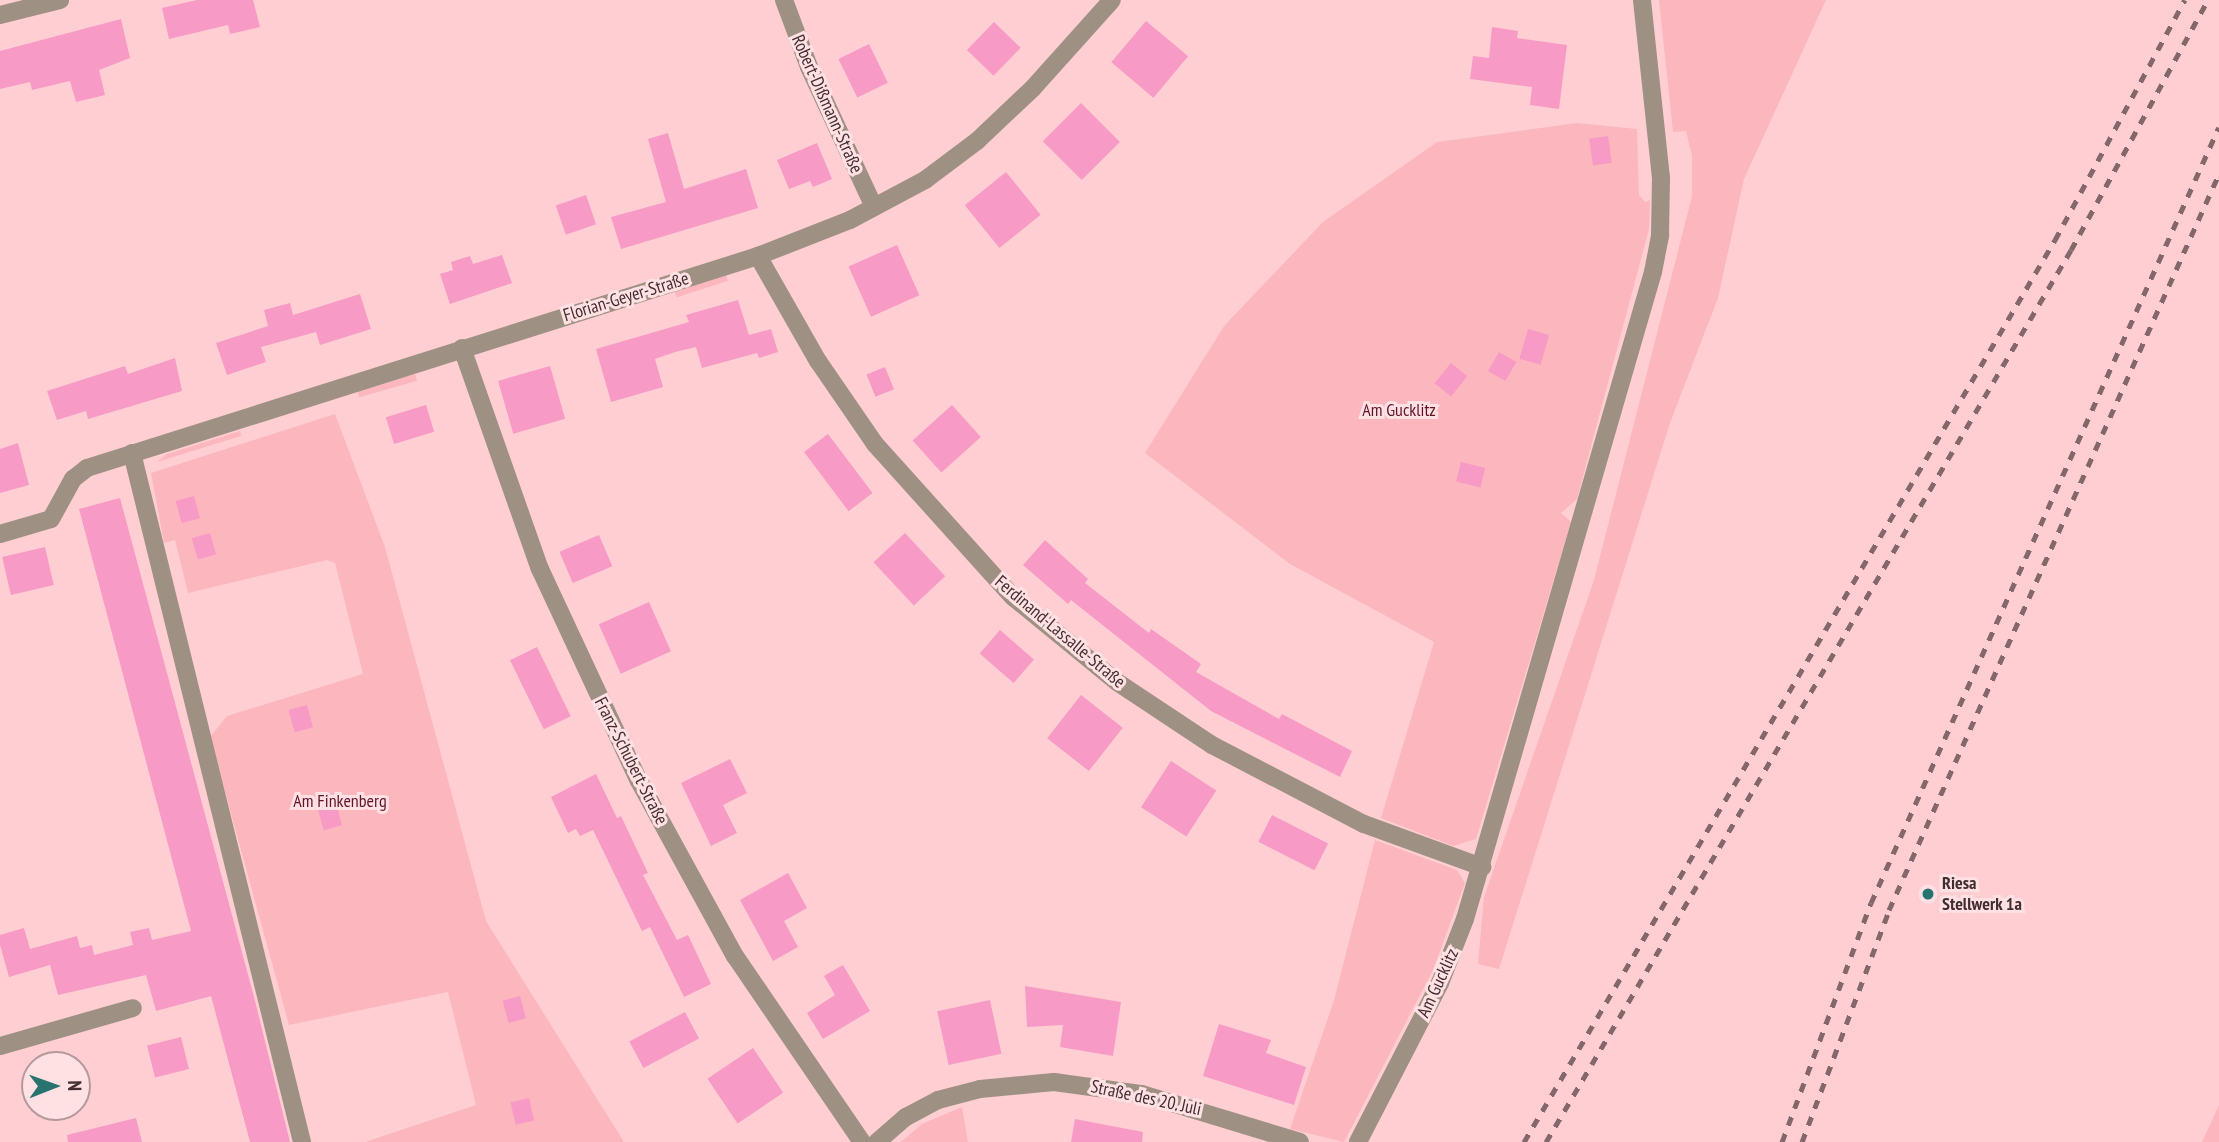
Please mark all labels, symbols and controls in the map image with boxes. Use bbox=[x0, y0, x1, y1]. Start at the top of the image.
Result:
street label: Robert-Dißmann-Straße bbox=[787, 31, 867, 177]
street label: Florian-Geyer-Straße bbox=[561, 268, 691, 326]
park label: Am Gucklitz bbox=[1362, 399, 1436, 421]
street label: Ferdinand-Lassalle-Straße bbox=[990, 571, 1130, 693]
street label: Franz-Schubert-Straße bbox=[590, 694, 672, 828]
park label: Am Finkenberg bbox=[293, 790, 387, 812]
place label: Riesa Stellwerk 1a bbox=[1942, 873, 2022, 916]
marker: Riesa Stellwerk 1a bbox=[1920, 886, 1936, 902]
street label: Am Gucklitz bbox=[1413, 945, 1463, 1021]
north arrow bbox=[21, 1051, 91, 1121]
street label: Straße des 20. Juli bbox=[1088, 1076, 1204, 1120]
text: N bbox=[63, 1080, 87, 1091]

